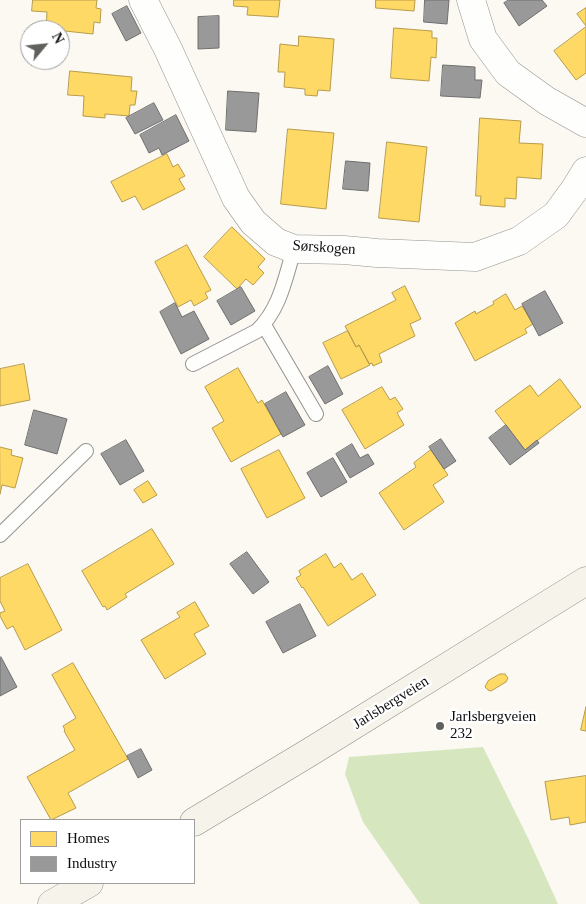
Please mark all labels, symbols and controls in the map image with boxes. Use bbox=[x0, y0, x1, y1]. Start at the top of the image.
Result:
north arrow bbox=[20, 20, 70, 70]
text: N bbox=[49, 30, 67, 46]
street label: Sørskogen bbox=[292, 237, 356, 259]
street label: Jarlsbergveien bbox=[350, 672, 432, 734]
place label: Jarlsbergveien 232 bbox=[450, 708, 536, 743]
marker: Jarlsbergveien 232 bbox=[434, 720, 446, 732]
legend bbox=[20, 819, 195, 884]
text: Homes bbox=[67, 830, 110, 846]
text: Industry bbox=[67, 855, 117, 871]

